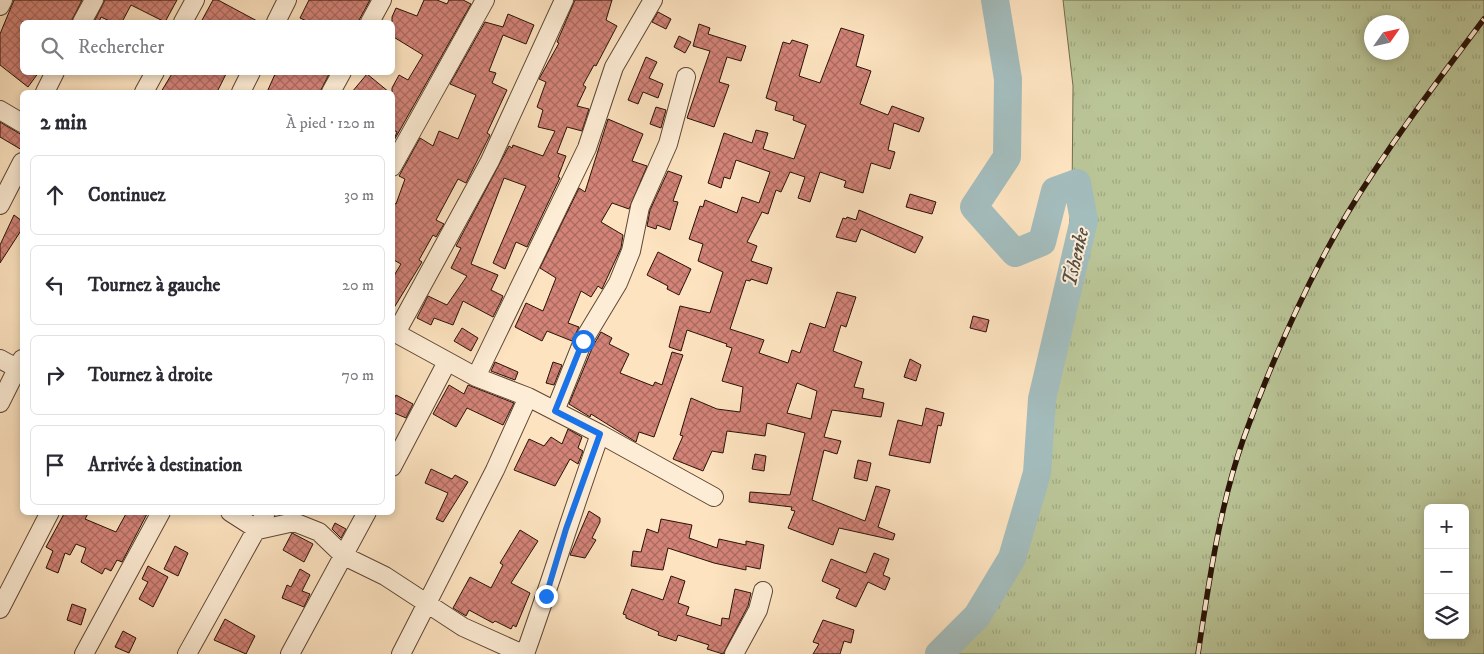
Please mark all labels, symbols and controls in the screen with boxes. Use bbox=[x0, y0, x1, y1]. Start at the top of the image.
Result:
north arrow bbox=[1364, 15, 1409, 60]
search box bbox=[20, 20, 395, 75]
icon: search bbox=[38, 34, 66, 62]
text: Rechercher bbox=[78, 36, 164, 59]
text: 2 min bbox=[40, 110, 87, 136]
text: À pied · 120 m bbox=[286, 113, 375, 133]
icon: ahead bbox=[41, 181, 69, 209]
text: Continuez bbox=[88, 184, 166, 207]
text: 30 m bbox=[344, 185, 374, 205]
water label: Tshenke bbox=[1058, 224, 1096, 289]
icon: left bbox=[41, 271, 69, 299]
text: Tournez à gauche bbox=[88, 274, 220, 297]
text: 20 m bbox=[342, 275, 374, 295]
route start bbox=[572, 330, 595, 353]
icon: right bbox=[41, 361, 69, 389]
text: Tournez à droite bbox=[88, 364, 213, 387]
text: 70 m bbox=[342, 365, 374, 385]
icon: arrive bbox=[41, 451, 69, 479]
text: Arrivée à destination bbox=[88, 454, 242, 477]
map controls bbox=[1424, 504, 1469, 639]
button: + bbox=[1424, 504, 1469, 549]
button: − bbox=[1424, 549, 1469, 594]
route end bbox=[535, 585, 558, 608]
button: layers bbox=[1424, 594, 1469, 639]

